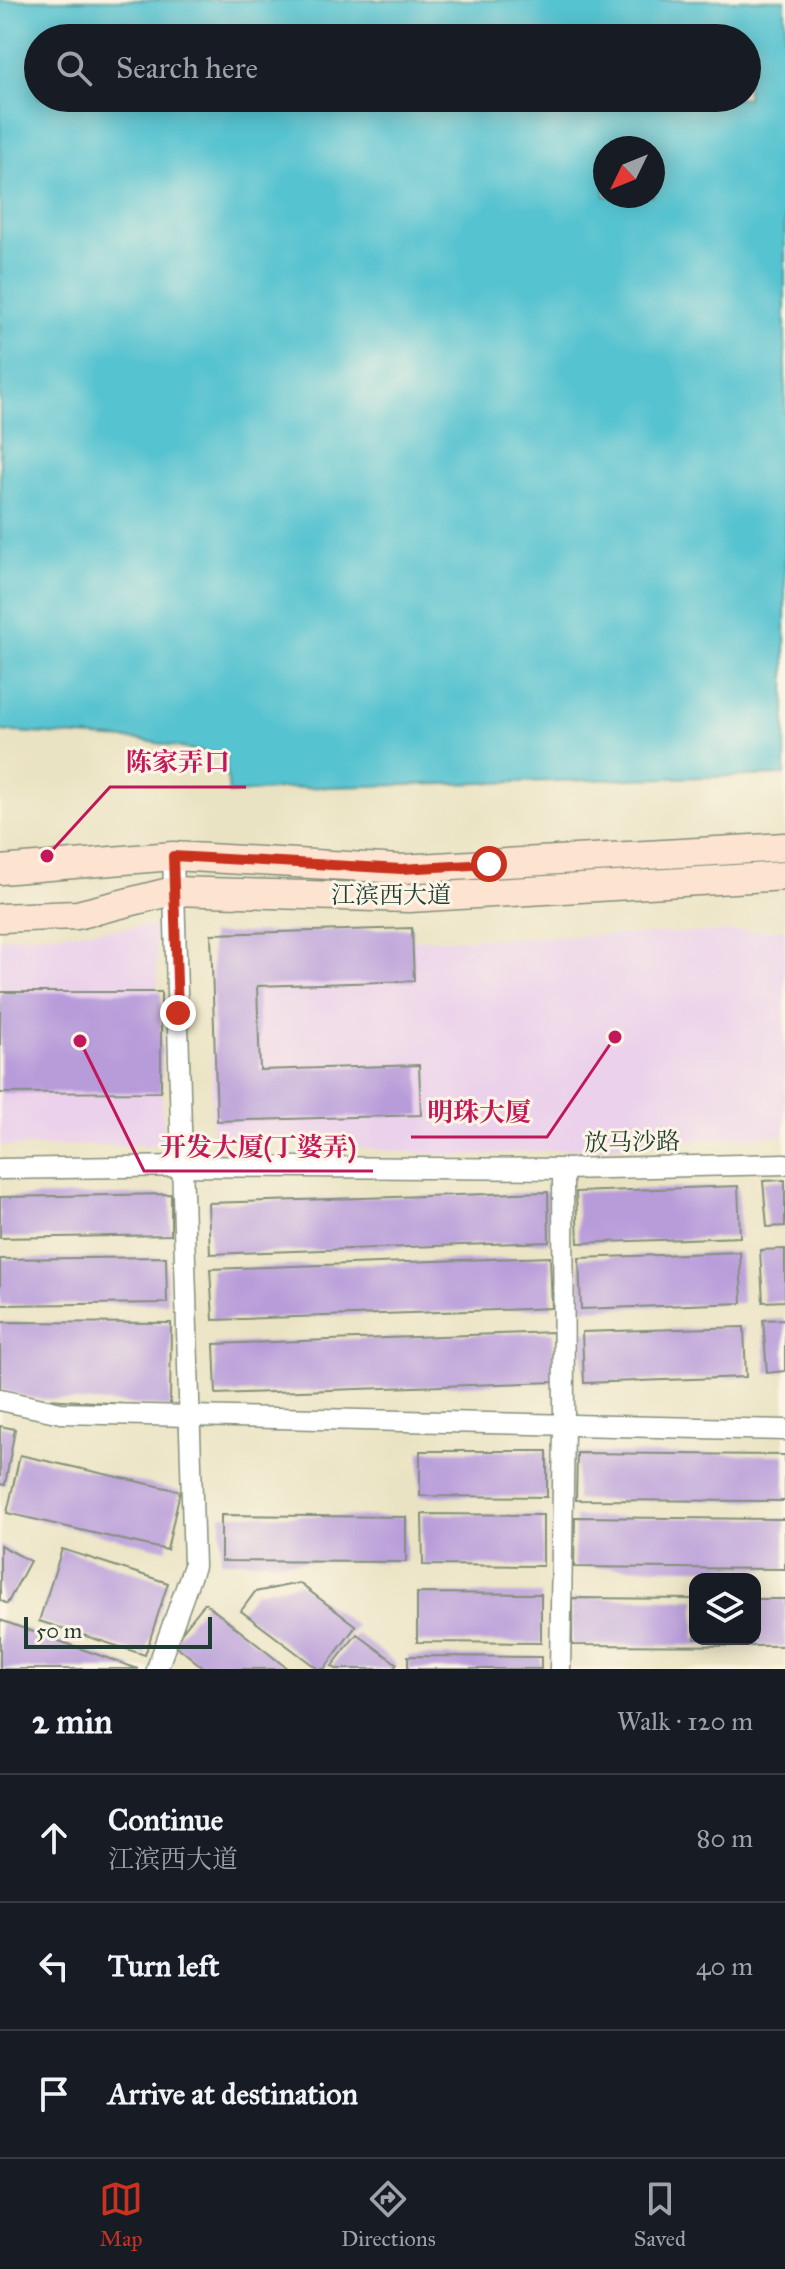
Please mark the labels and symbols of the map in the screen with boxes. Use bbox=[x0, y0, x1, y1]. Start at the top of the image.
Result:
north arrow bbox=[593, 136, 665, 208]
callout: 陈家弄口 bbox=[110, 737, 246, 787]
text: 陈家弄口 bbox=[126, 746, 230, 778]
route start bbox=[471, 846, 507, 882]
street label: 江滨西大道 bbox=[331, 880, 451, 910]
route end bbox=[160, 995, 196, 1031]
callout: 明珠大厦 bbox=[411, 1087, 547, 1137]
text: 明珠大厦 bbox=[427, 1096, 531, 1128]
callout: 开发大厦(丁婆弄) bbox=[144, 1121, 373, 1171]
street label: 放马沙路 bbox=[584, 1126, 680, 1158]
text: 开发大厦(丁婆弄) bbox=[160, 1131, 356, 1164]
scale bar bbox=[24, 1613, 212, 1649]

